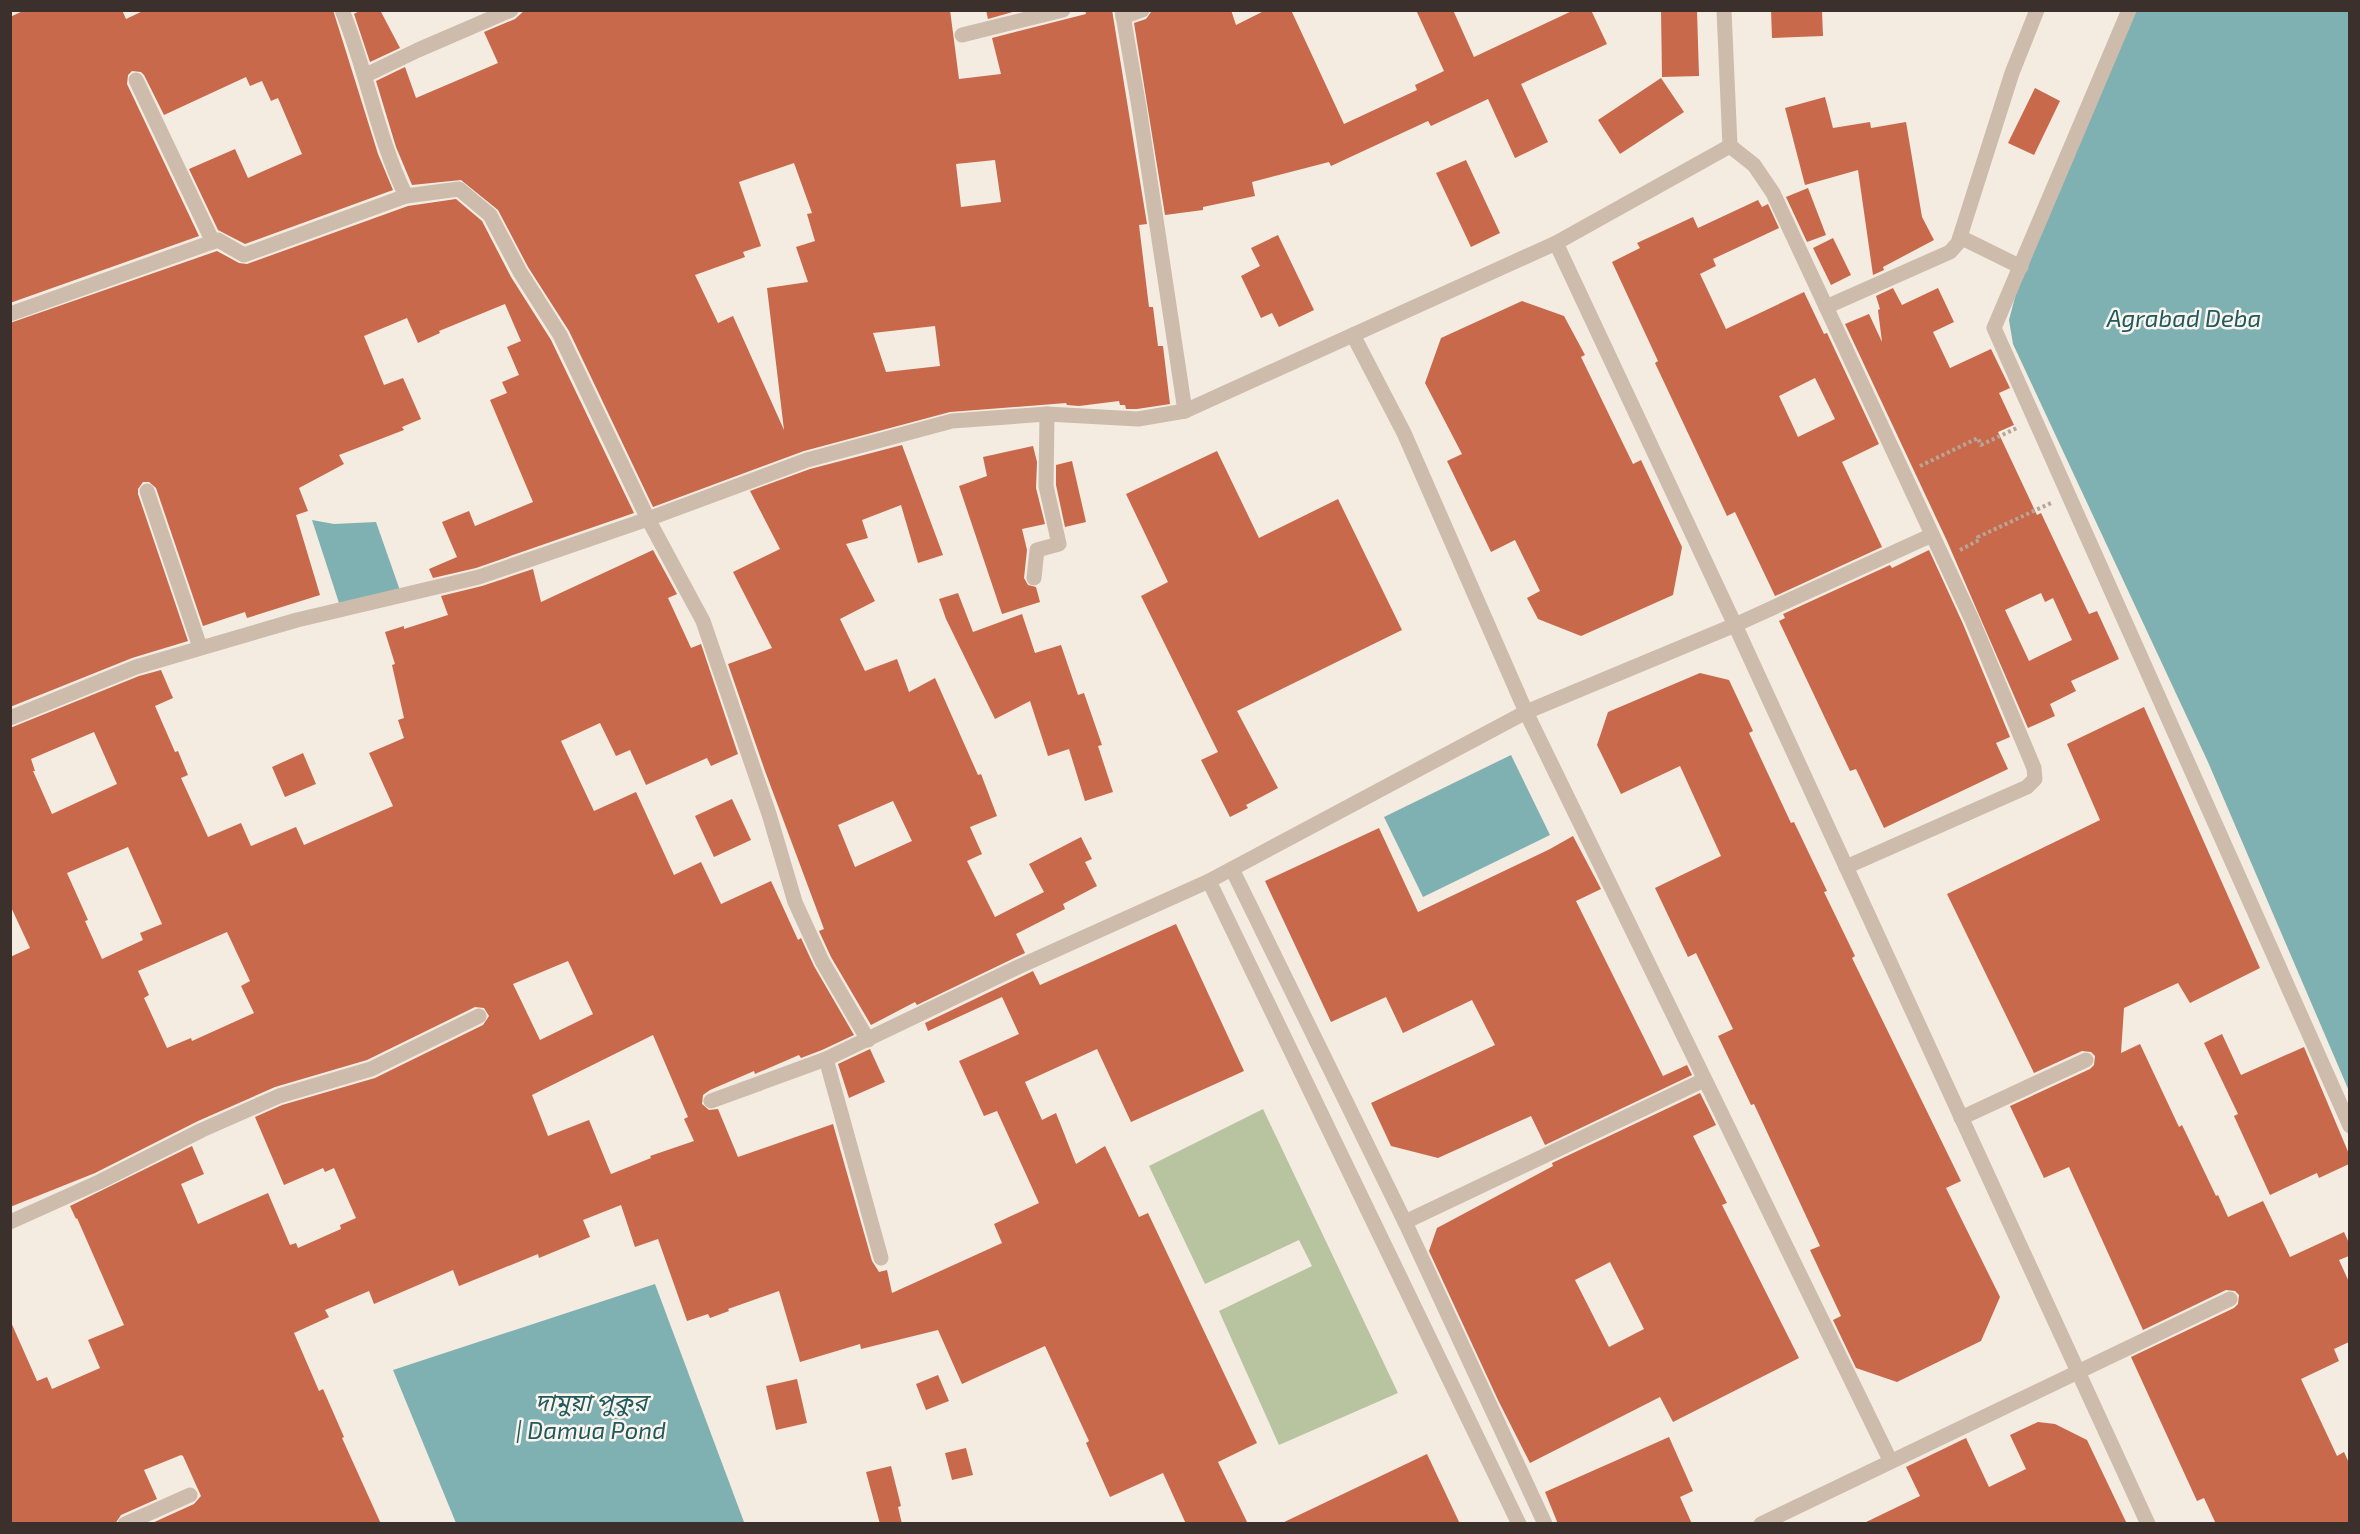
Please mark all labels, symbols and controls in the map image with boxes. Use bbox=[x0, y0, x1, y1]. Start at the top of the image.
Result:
water label: Agrabad Deba bbox=[2106, 303, 2261, 332]
water label: দামুয়া পুকুর | Damua Pond bbox=[516, 1387, 666, 1444]

